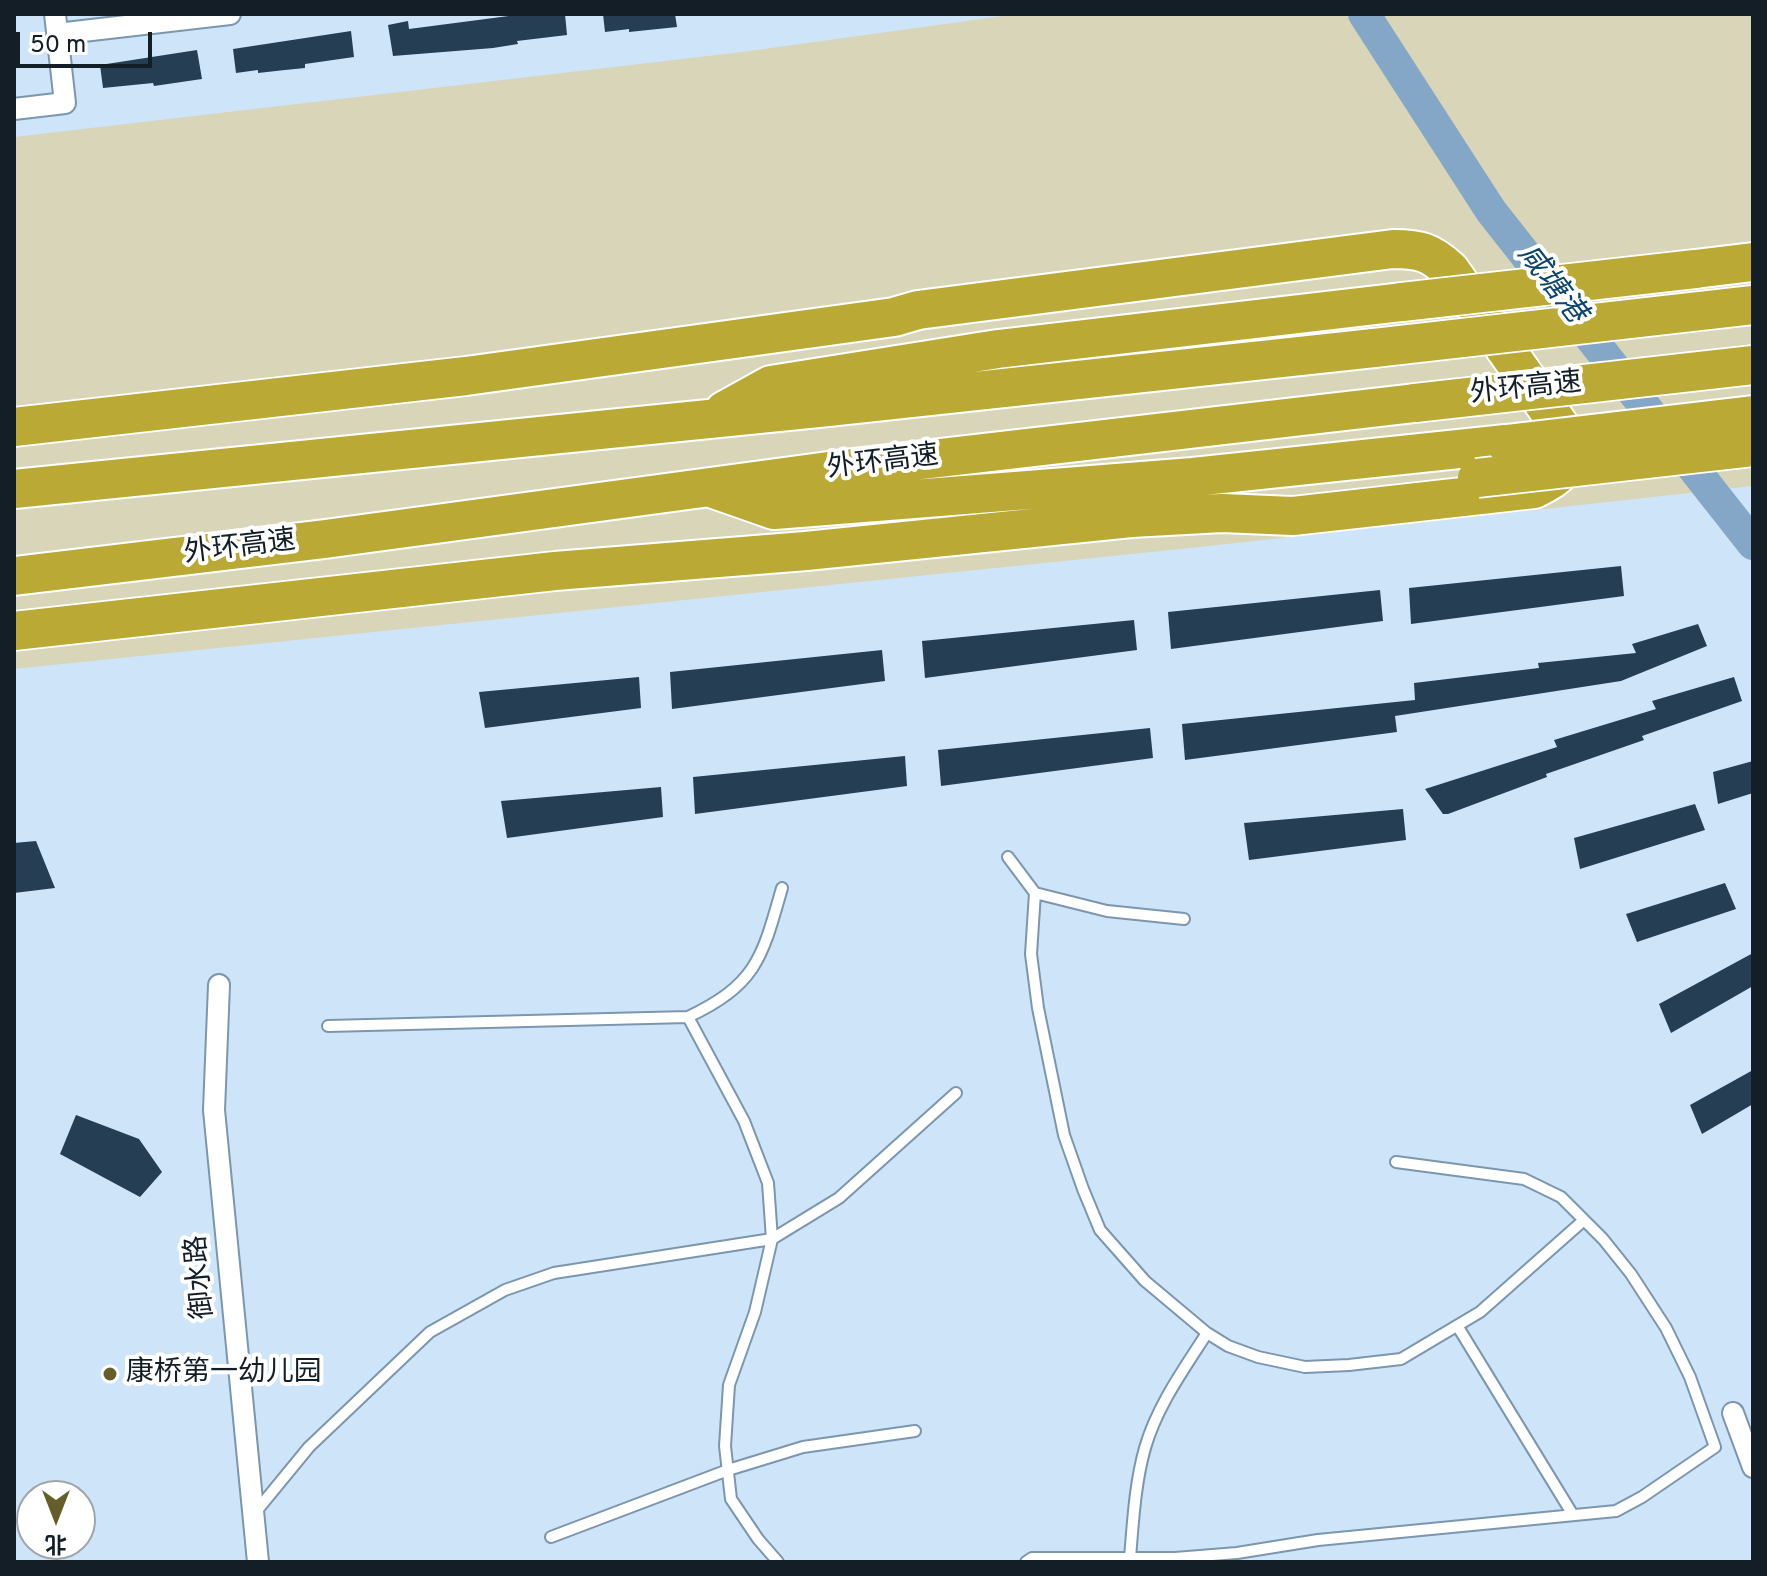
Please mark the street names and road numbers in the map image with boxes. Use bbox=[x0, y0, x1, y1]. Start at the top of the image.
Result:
street label: 外环高速 bbox=[1469, 367, 1583, 413]
street label: 外环高速 bbox=[825, 441, 941, 487]
street label: 外环高速 bbox=[182, 526, 298, 572]
street label: 御水路 bbox=[182, 1234, 222, 1320]

